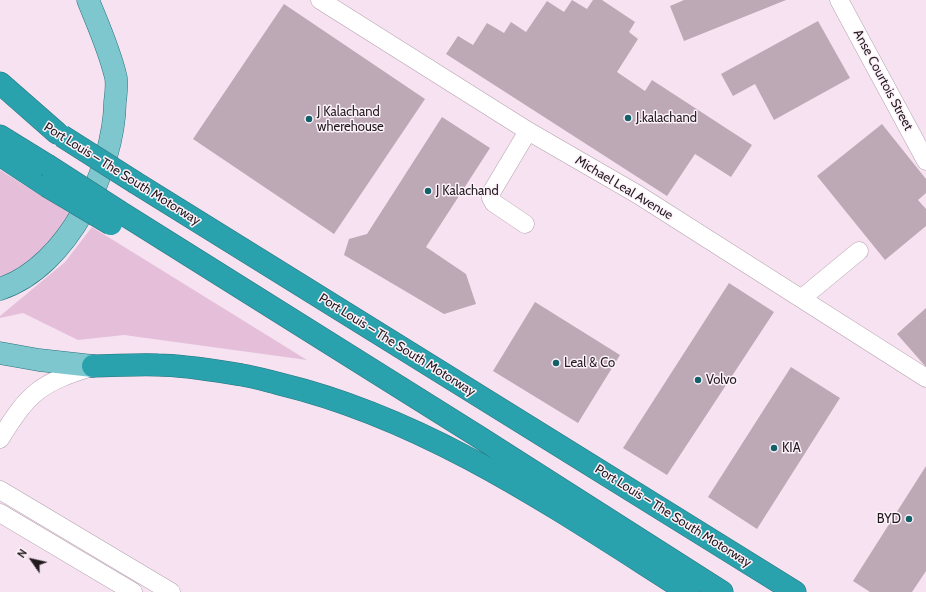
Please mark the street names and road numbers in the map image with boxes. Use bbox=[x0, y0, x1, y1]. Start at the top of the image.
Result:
street label: Anse Courtois Street bbox=[850, 27, 916, 133]
street label: Port Louis – The South Motorway bbox=[41, 119, 203, 229]
street label: Michael Leal Avenue bbox=[572, 153, 676, 223]
street label: Port Louis – The South Motorway bbox=[316, 290, 478, 400]
street label: Port Louis – The South Motorway bbox=[592, 461, 754, 571]

